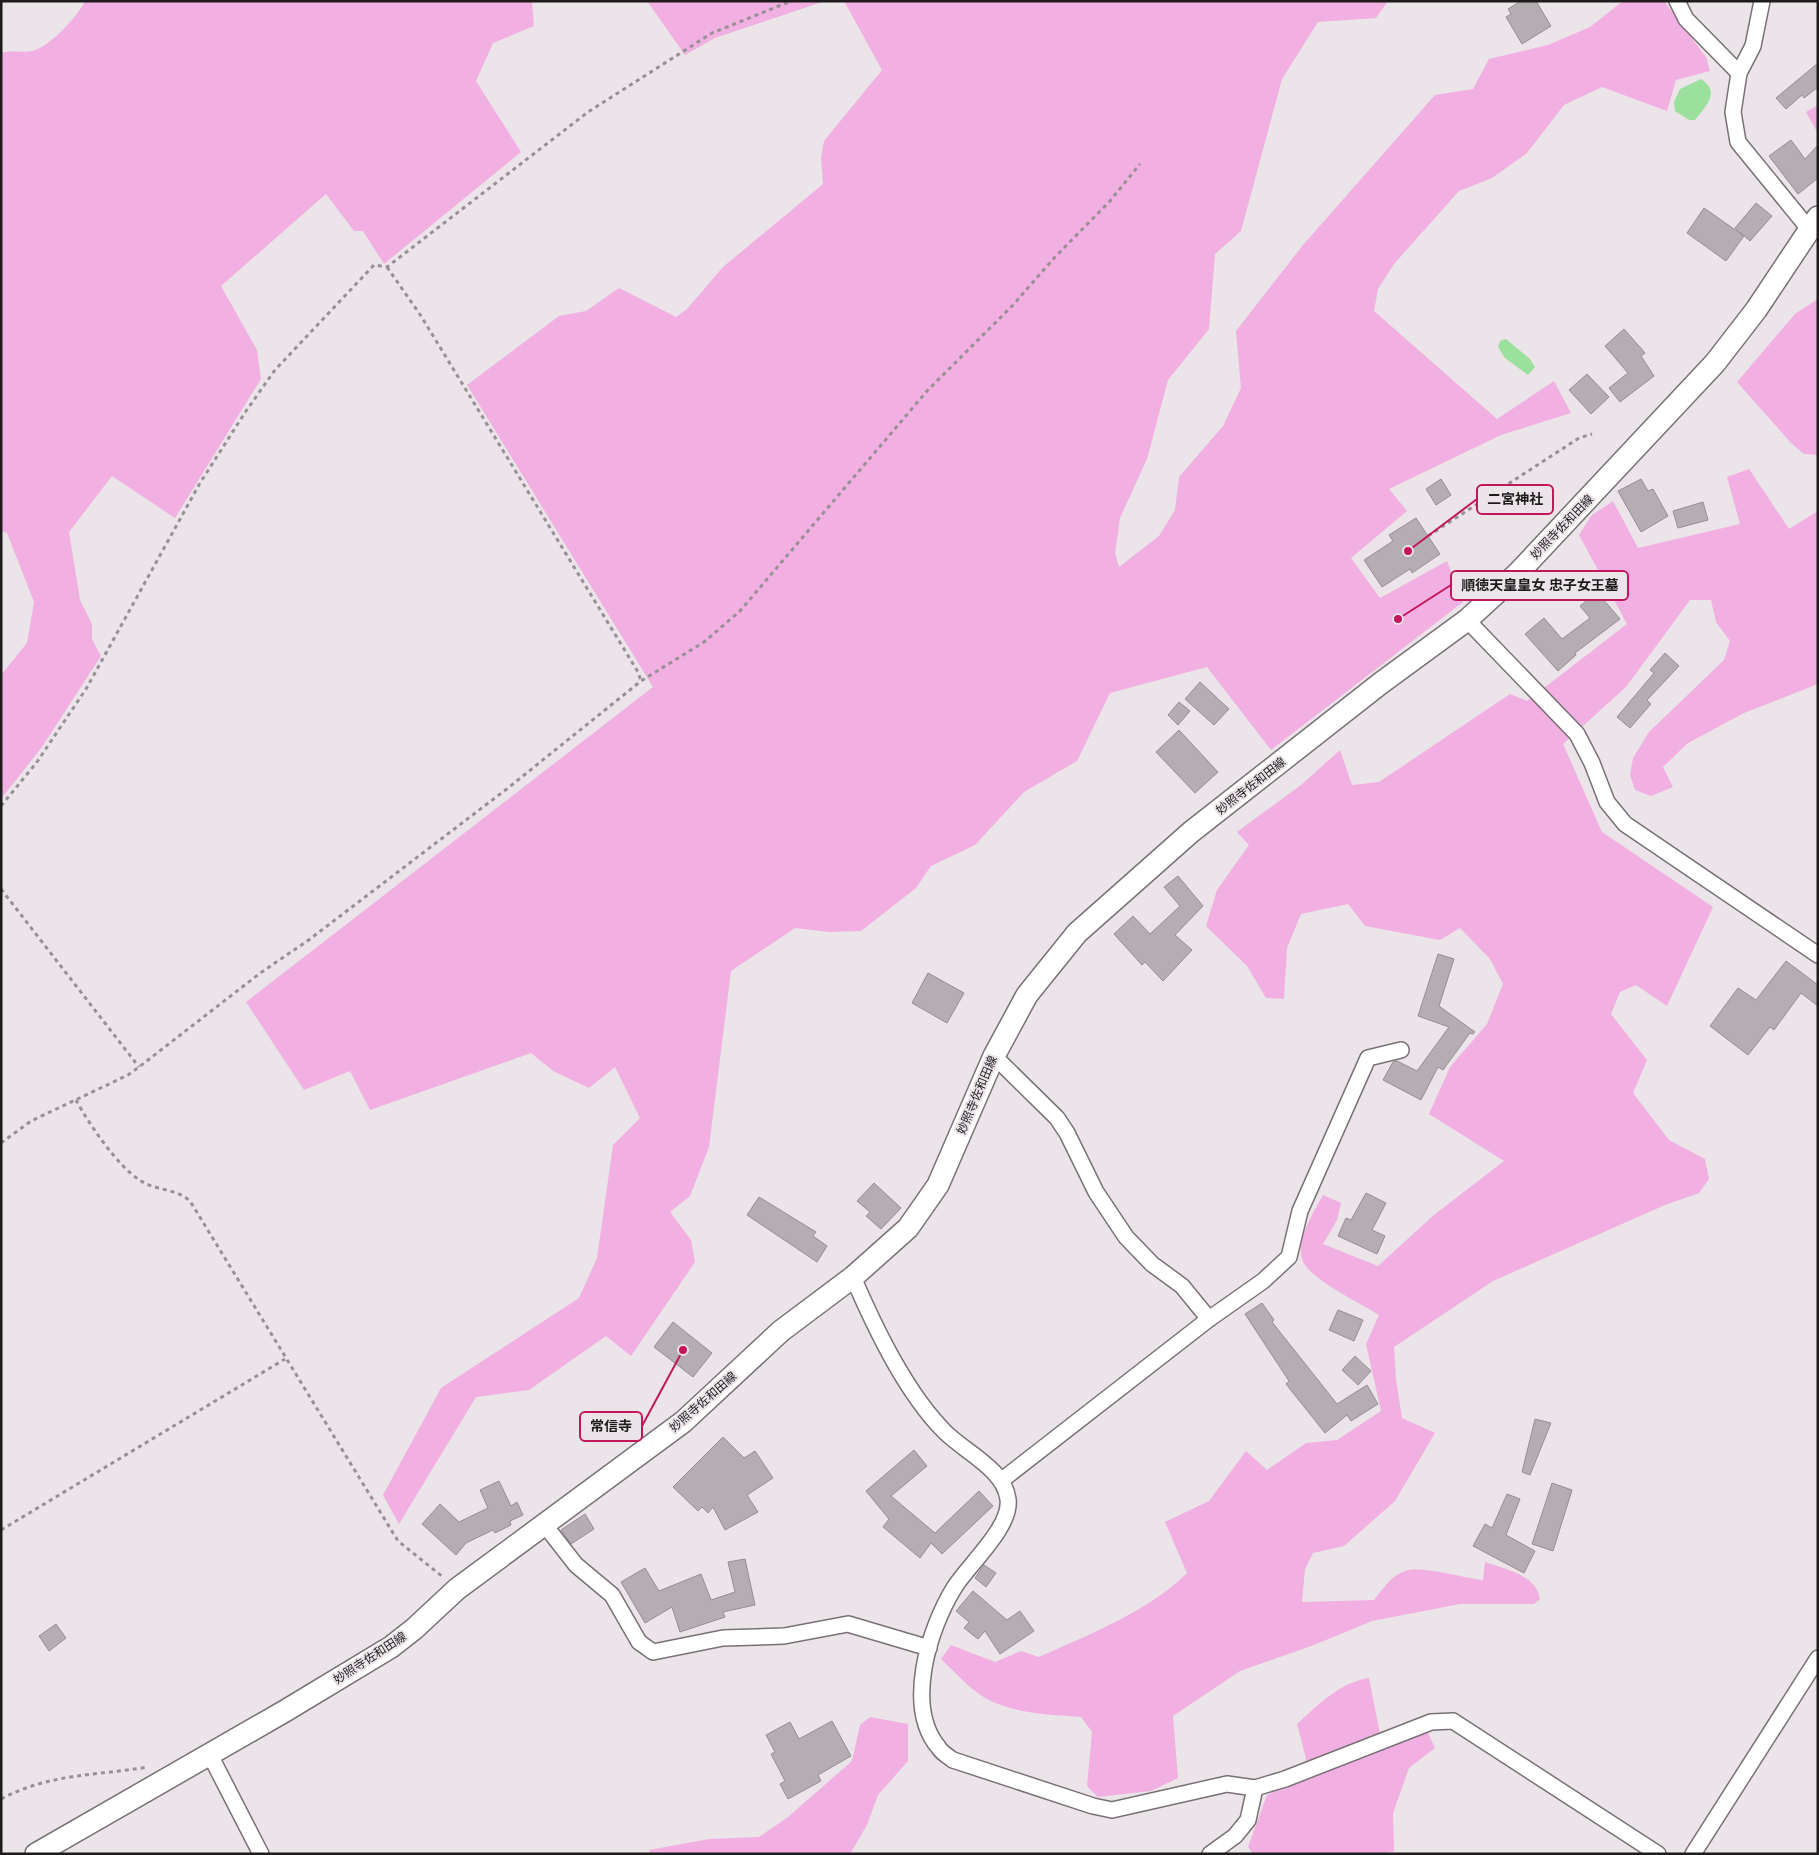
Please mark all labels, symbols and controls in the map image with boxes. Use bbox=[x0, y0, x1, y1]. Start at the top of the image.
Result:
callout: 二宮神社 bbox=[1477, 485, 1553, 514]
text: 二宮神社 bbox=[1487, 490, 1543, 508]
street label: 妙照寺佐和田線 bbox=[1527, 491, 1597, 563]
callout: 順徳天皇皇女 忠子女王墓 bbox=[1451, 571, 1628, 600]
text: 順徳天皇皇女 忠子女王墓 bbox=[1461, 576, 1619, 594]
street label: 妙照寺佐和田線 bbox=[1213, 754, 1289, 818]
street label: 妙照寺佐和田線 bbox=[953, 1053, 1001, 1137]
street label: 妙照寺佐和田線 bbox=[666, 1368, 740, 1436]
callout: 常信寺 bbox=[580, 1412, 642, 1441]
text: 常信寺 bbox=[590, 1417, 632, 1435]
street label: 妙照寺佐和田線 bbox=[330, 1628, 410, 1688]

